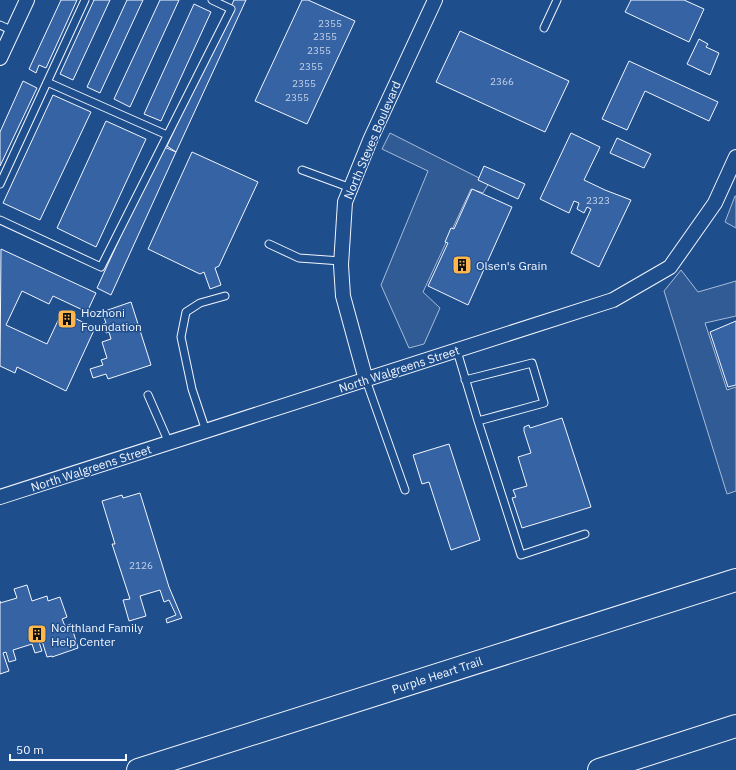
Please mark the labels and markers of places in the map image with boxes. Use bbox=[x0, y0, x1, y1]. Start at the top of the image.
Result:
building icon: Olsen's Grain bbox=[451, 254, 473, 276]
place label: Olsen's Grain bbox=[476, 258, 547, 273]
place label: Hozhoni Foundation bbox=[81, 305, 142, 334]
building icon: Hozhoni Foundation bbox=[56, 308, 78, 330]
place label: Northland Family Help Center bbox=[51, 620, 143, 649]
building icon: Northland Family Help Center bbox=[26, 623, 48, 645]

